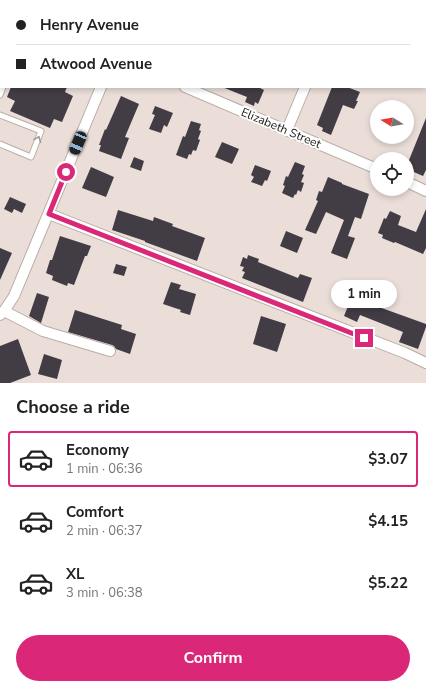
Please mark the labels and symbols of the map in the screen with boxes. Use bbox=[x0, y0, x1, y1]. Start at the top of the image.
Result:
north arrow bbox=[370, 100, 414, 144]
street label: Elizabeth Street bbox=[239, 104, 324, 152]
car bbox=[68, 130, 88, 156]
one-way arrow bbox=[34, 136, 42, 143]
route start bbox=[57, 163, 75, 181]
callout: 1 min bbox=[331, 280, 397, 308]
route end bbox=[355, 329, 373, 347]

